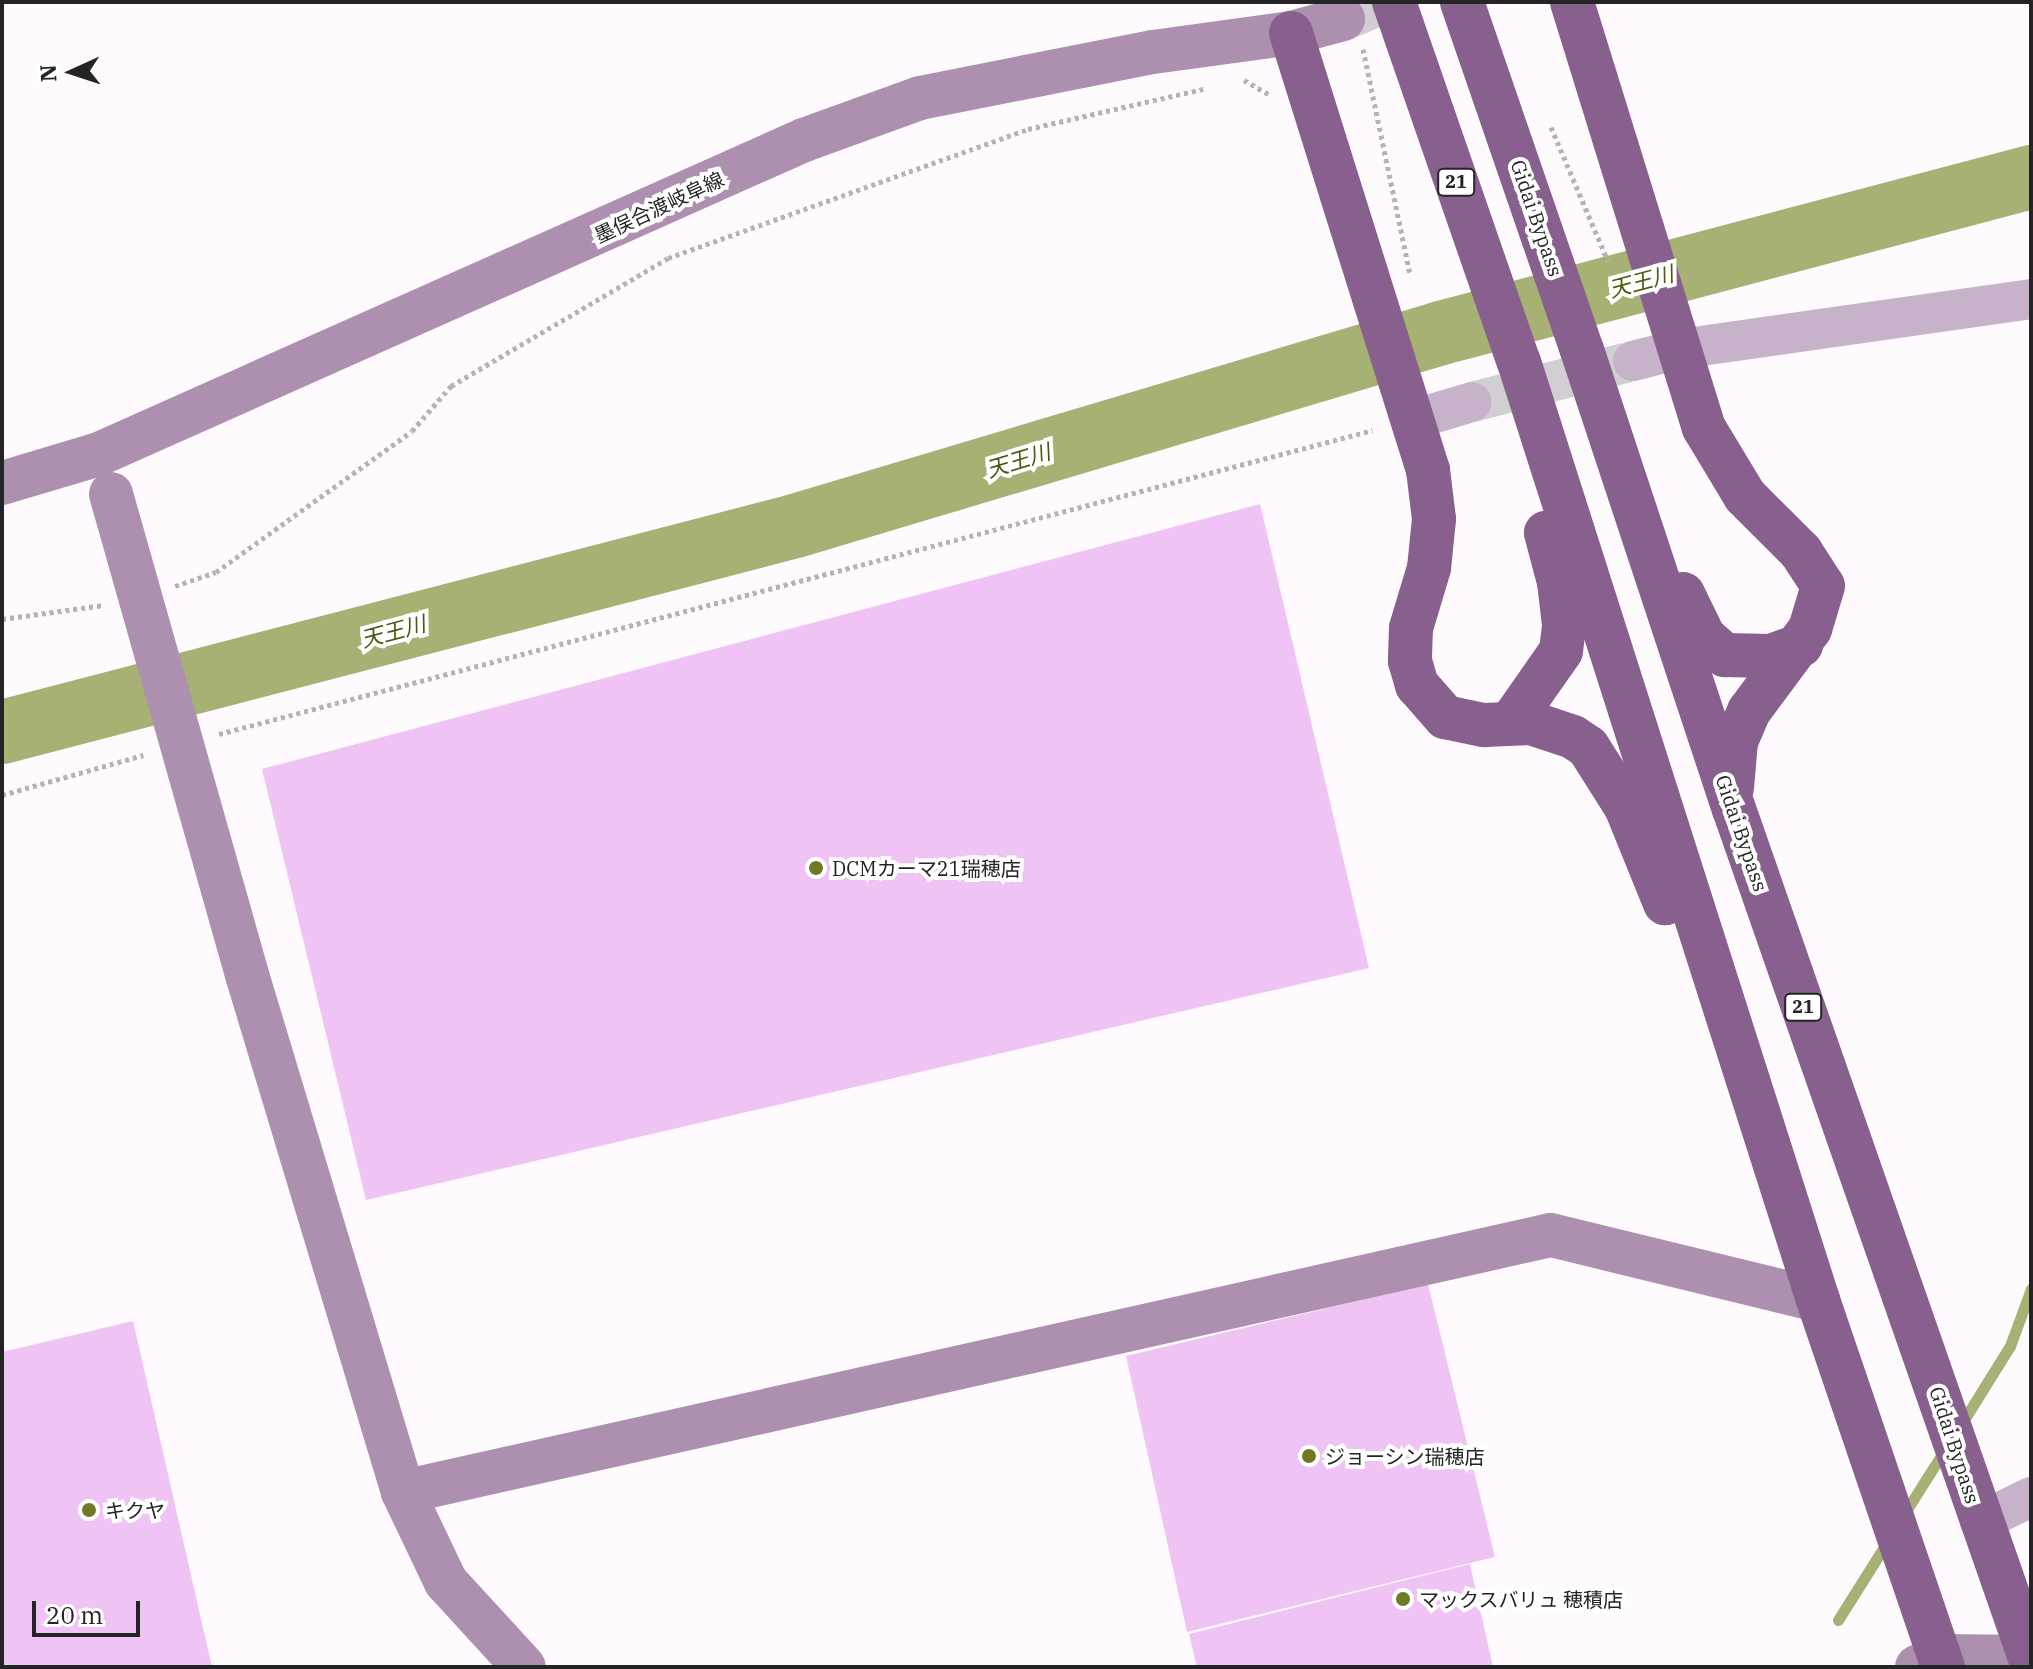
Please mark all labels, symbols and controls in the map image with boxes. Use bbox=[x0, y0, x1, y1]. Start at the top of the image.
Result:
north arrow bbox=[32, 32, 112, 112]
text: N bbox=[33, 64, 62, 83]
street label: Gidai Bypass bbox=[1506, 157, 1568, 279]
street label: 墨俣合渡岐阜線 bbox=[590, 167, 728, 247]
road number: 21 bbox=[1436, 168, 1476, 196]
water label: 天王川 bbox=[1606, 260, 1676, 302]
water label: 天王川 bbox=[983, 438, 1053, 482]
water label: 天王川 bbox=[358, 610, 428, 652]
street label: Gidai Bypass bbox=[1711, 772, 1773, 894]
place label: DCMカーマ21瑞穂店 bbox=[832, 856, 1021, 880]
marker: DCMカーマ21瑞穂店 bbox=[807, 859, 825, 877]
road number: 21 bbox=[1783, 993, 1823, 1021]
street label: Gidai Bypass bbox=[1925, 1384, 1985, 1506]
place label: ジョーシン瑞穂店 bbox=[1325, 1444, 1485, 1468]
marker: ジョーシン瑞穂店 bbox=[1300, 1447, 1318, 1465]
place label: キクヤ bbox=[105, 1498, 165, 1522]
marker: キクヤ bbox=[80, 1501, 98, 1519]
scale bar bbox=[36, 1585, 144, 1635]
place label: マックスバリュ 穂積店 bbox=[1419, 1587, 1624, 1611]
marker: マックスバリュ 穂積店 bbox=[1394, 1590, 1412, 1608]
text: 20 m bbox=[46, 1599, 103, 1631]

